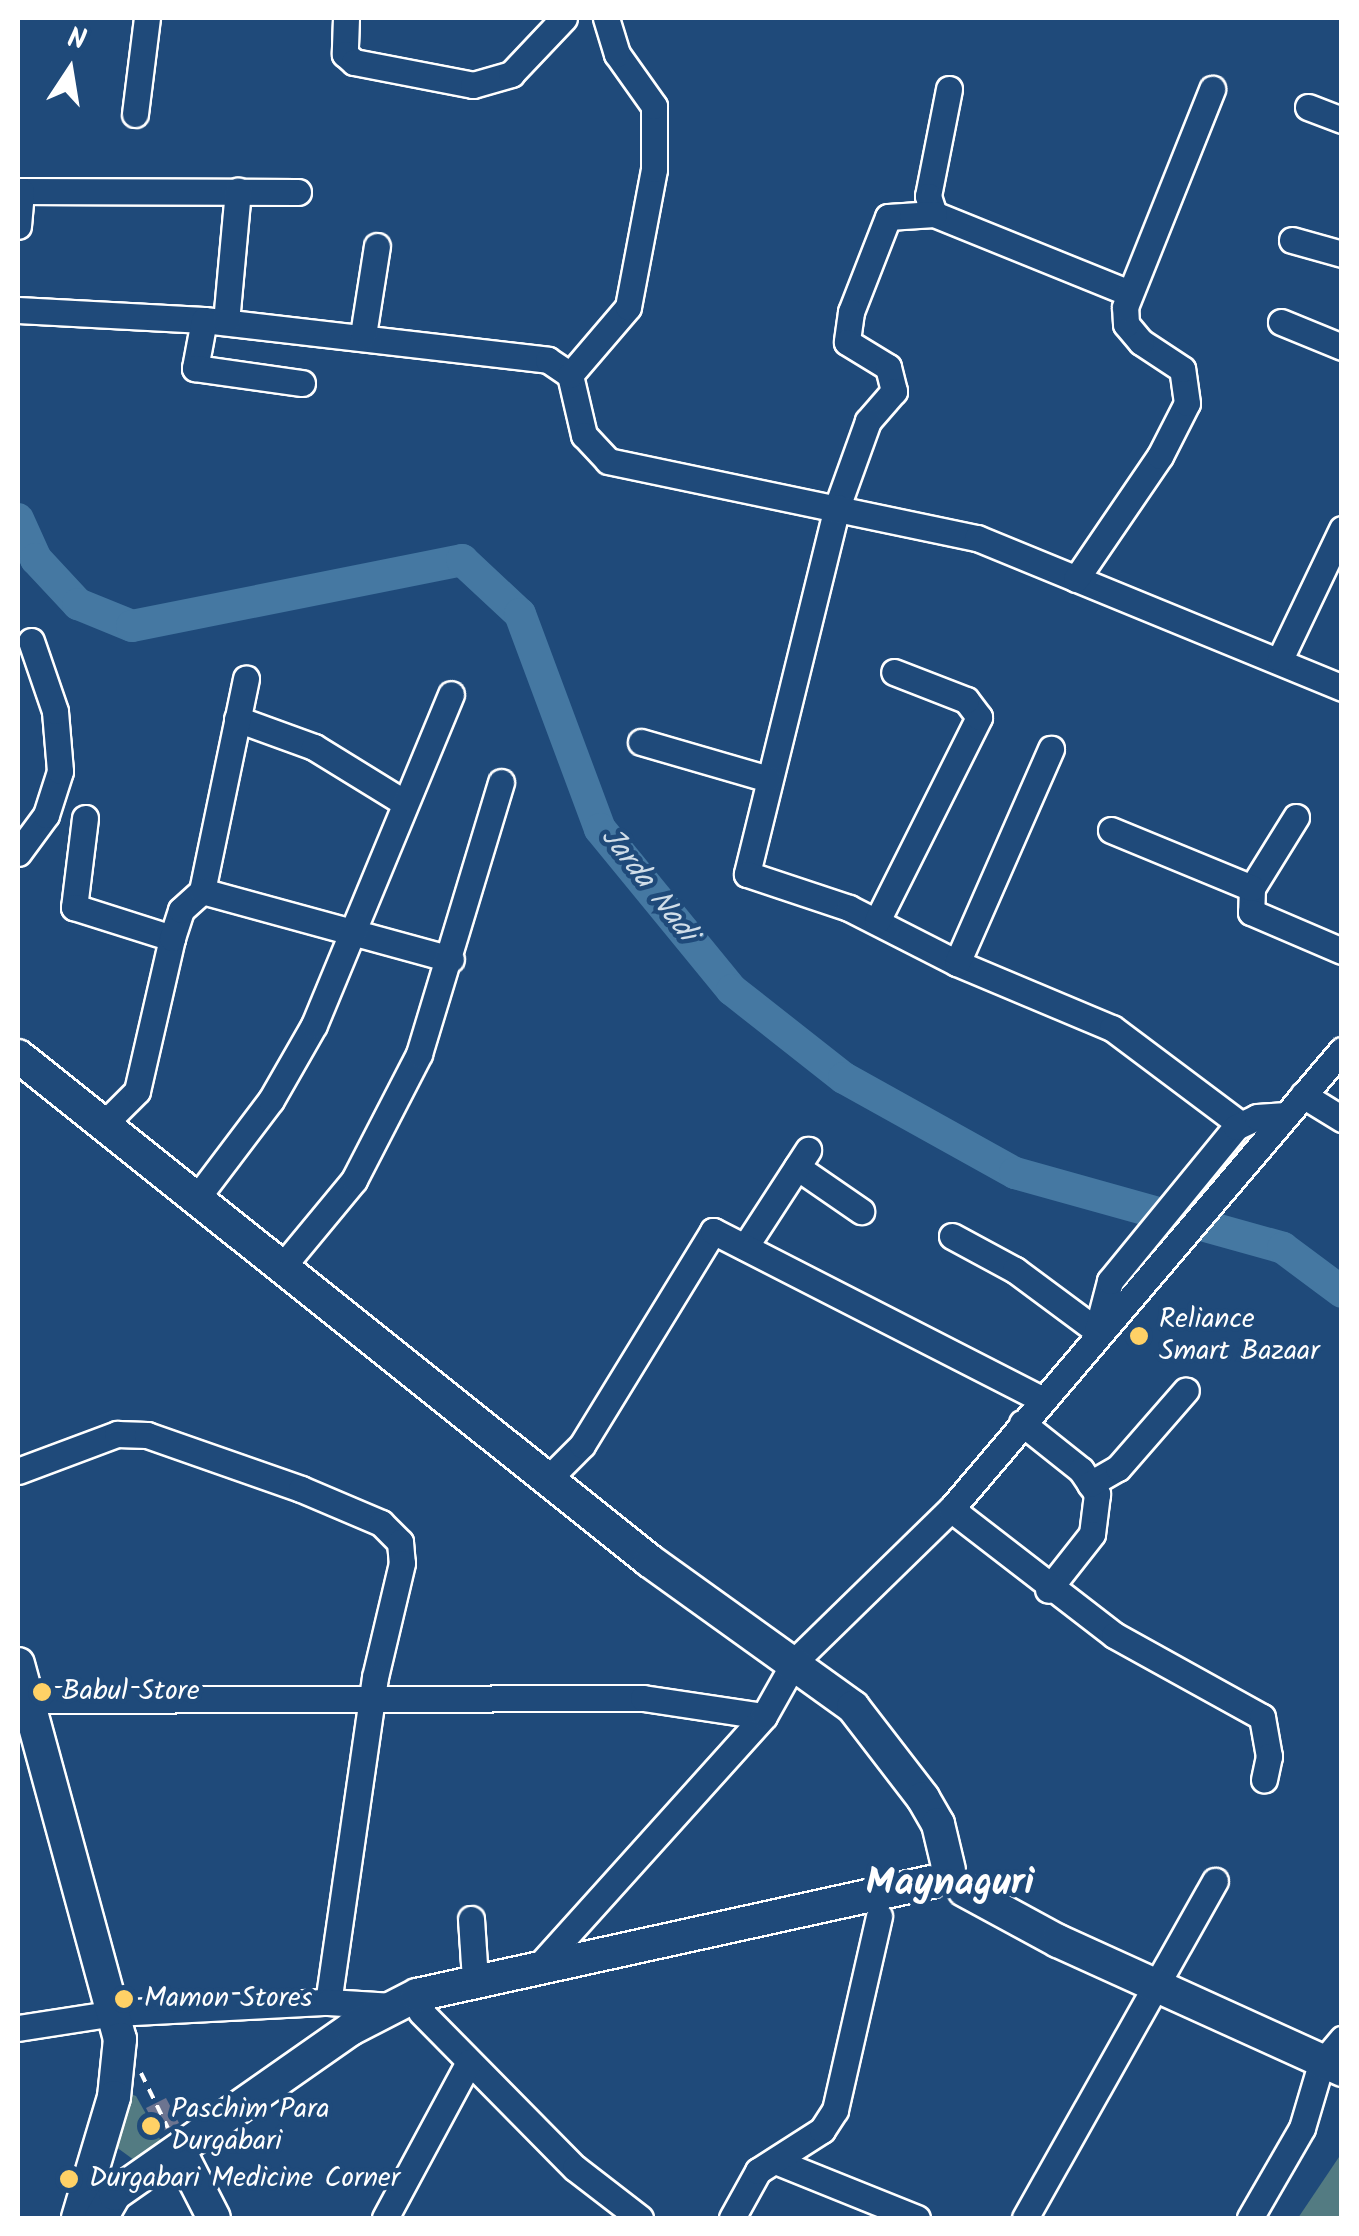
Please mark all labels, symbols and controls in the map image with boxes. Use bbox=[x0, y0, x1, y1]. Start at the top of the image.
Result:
text: N bbox=[63, 16, 90, 64]
north arrow bbox=[20, 20, 120, 120]
water label: Jarda Nadi bbox=[592, 820, 704, 950]
place label: Reliance Smart Bazaar bbox=[1159, 1303, 1319, 1369]
marker: Reliance Smart Bazaar bbox=[1128, 1325, 1150, 1347]
place label: Babul Store bbox=[62, 1675, 199, 1709]
marker: Babul Store bbox=[31, 1681, 53, 1703]
district label: Maynaguri bbox=[866, 1862, 1034, 1908]
place label: Mamon Stores bbox=[144, 1982, 313, 2016]
marker: Mamon Stores bbox=[113, 1988, 135, 2010]
place label: Paschim Para Durgabari bbox=[171, 2093, 330, 2159]
marker: Paschim Para Durgabari bbox=[140, 2115, 162, 2137]
place label: Durgabari Medicine Corner bbox=[89, 2162, 400, 2196]
marker: Durgabari Medicine Corner bbox=[58, 2168, 80, 2190]

